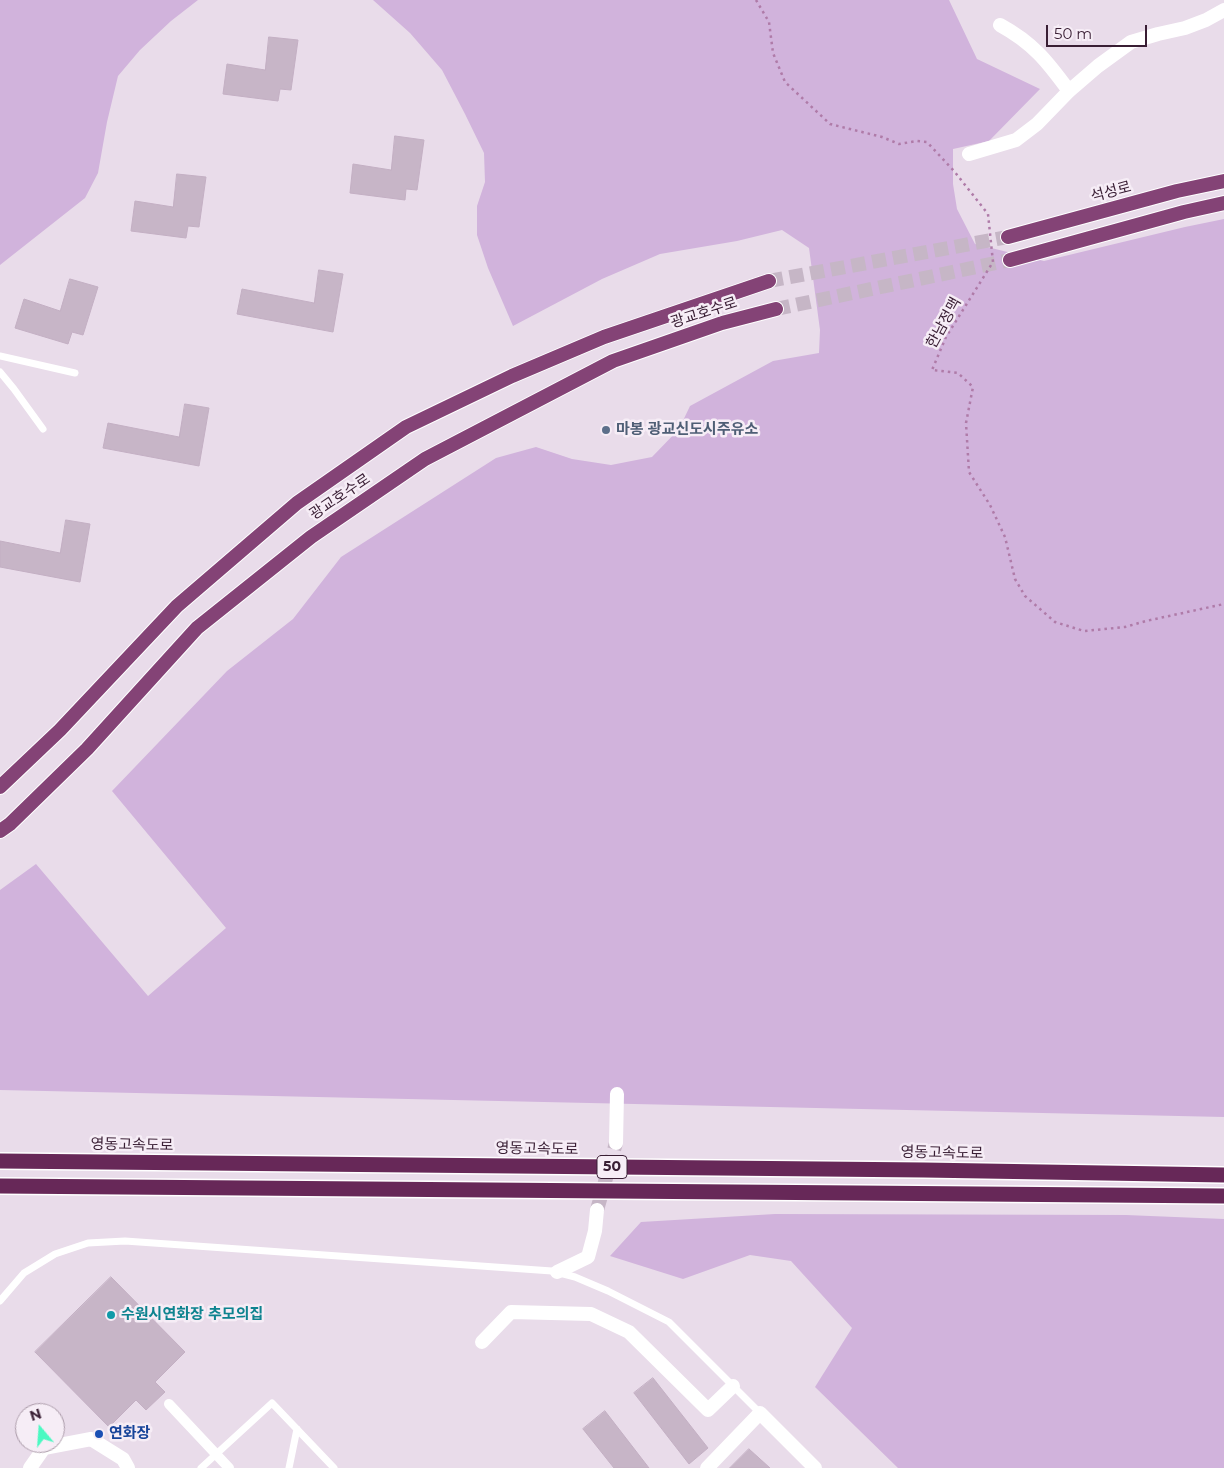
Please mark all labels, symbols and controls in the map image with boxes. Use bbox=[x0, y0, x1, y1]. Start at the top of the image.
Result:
scale bar bbox=[1049, 15, 1150, 47]
text: 50 m bbox=[1054, 24, 1092, 43]
street label: 석성로 bbox=[1089, 178, 1133, 206]
street label: 광교호수로 bbox=[668, 294, 740, 332]
street label: 한남정맥 bbox=[923, 294, 965, 352]
place label: 마봉 광교신도시주유소 bbox=[616, 421, 758, 439]
marker: 마봉 광교신도시주유소 bbox=[600, 424, 612, 436]
street label: 광교호수로 bbox=[306, 470, 374, 524]
street label: 영동고속도로 bbox=[90, 1135, 174, 1155]
street label: 영동고속도로 bbox=[495, 1139, 579, 1159]
street label: 영동고속도로 bbox=[900, 1143, 984, 1163]
road number: 50 bbox=[597, 1156, 627, 1178]
place label: 수원시연화장 추모의집 bbox=[121, 1306, 263, 1324]
marker: 수원시연화장 추모의집 bbox=[105, 1309, 117, 1321]
north arrow bbox=[15, 1403, 65, 1453]
text: N bbox=[28, 1404, 44, 1425]
place label: 연화장 bbox=[109, 1425, 150, 1443]
marker: 연화장 bbox=[93, 1428, 105, 1440]

